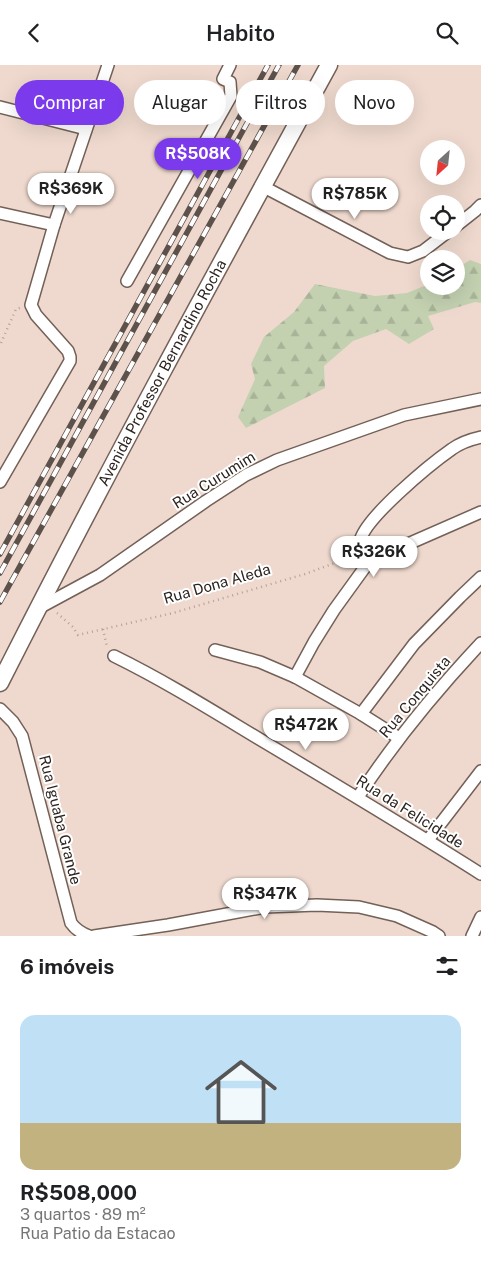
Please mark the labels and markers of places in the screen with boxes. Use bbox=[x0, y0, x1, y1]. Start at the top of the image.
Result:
pin: R$508K bbox=[157, 137, 239, 180]
pin: R$369K bbox=[30, 173, 112, 215]
pin: R$785K bbox=[314, 177, 396, 220]
pin: R$326K bbox=[333, 535, 415, 578]
pin: R$472K bbox=[265, 709, 347, 751]
pin: R$347K bbox=[224, 877, 306, 920]

